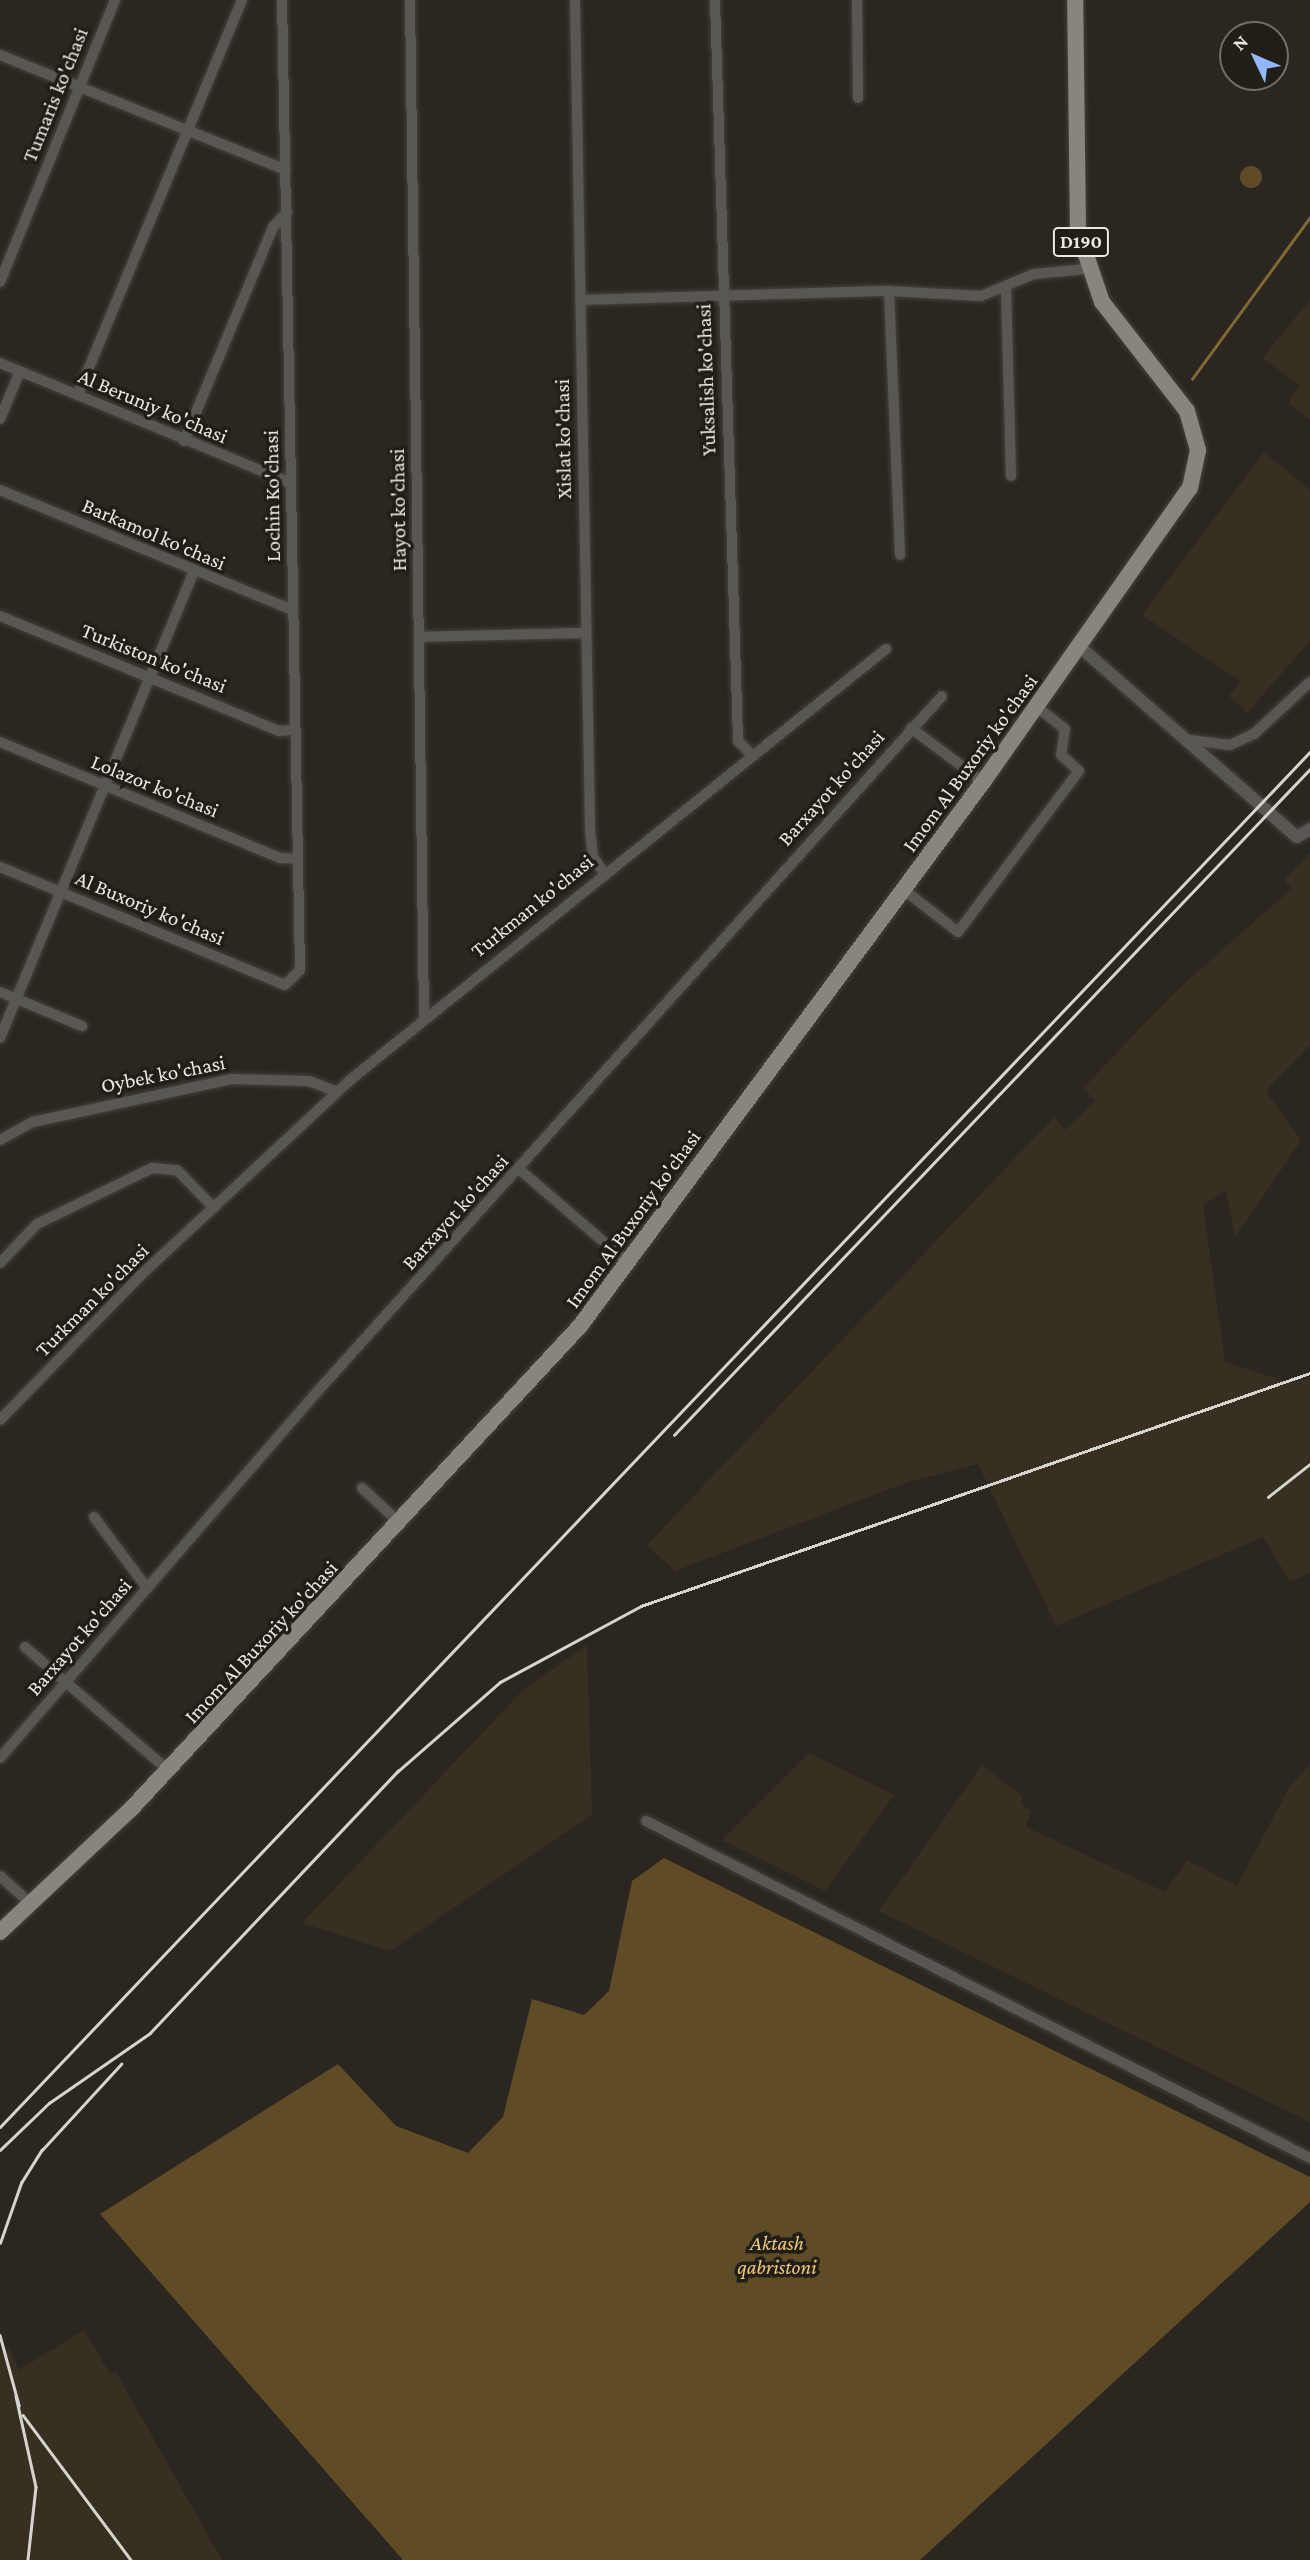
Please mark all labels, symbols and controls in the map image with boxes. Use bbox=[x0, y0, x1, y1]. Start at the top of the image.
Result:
north arrow bbox=[1219, 21, 1289, 91]
street label: Tumaris ko'chasi bbox=[17, 24, 93, 166]
text: N bbox=[1228, 31, 1252, 54]
road number: D190 bbox=[1051, 226, 1111, 258]
street label: Yuksalish ko'chasi bbox=[691, 304, 721, 456]
street label: Al Beruniy ko'chasi bbox=[75, 363, 231, 449]
street label: Xislat ko'chasi bbox=[549, 379, 577, 499]
street label: Lochin Ko'chasi bbox=[258, 430, 286, 562]
street label: Hayot ko'chasi bbox=[384, 448, 412, 572]
street label: Barkamol ko'chasi bbox=[78, 492, 230, 576]
street label: Turkiston ko'chasi bbox=[78, 617, 230, 699]
street label: Imom Al Buxoriy ko'chasi bbox=[897, 669, 1043, 857]
street label: Barxayot ko'chasi bbox=[772, 725, 890, 851]
street label: Lolazor ko'chasi bbox=[88, 749, 222, 823]
street label: Turkman ko'chasi bbox=[466, 849, 598, 963]
street label: Al Buxoriy ko'chasi bbox=[72, 865, 228, 951]
street label: Oybek ko'chasi bbox=[99, 1050, 227, 1098]
street label: Imom Al Buxoriy ko'chasi bbox=[560, 1125, 706, 1313]
street label: Barxayot ko'chasi bbox=[396, 1149, 514, 1275]
street label: Turkman ko'chasi bbox=[30, 1238, 154, 1362]
street label: Imom Al Buxoriy ko'chasi bbox=[179, 1555, 343, 1729]
street label: Barxayot ko'chasi bbox=[21, 1573, 137, 1701]
park label: Aktash qabristoni bbox=[737, 2230, 817, 2280]

